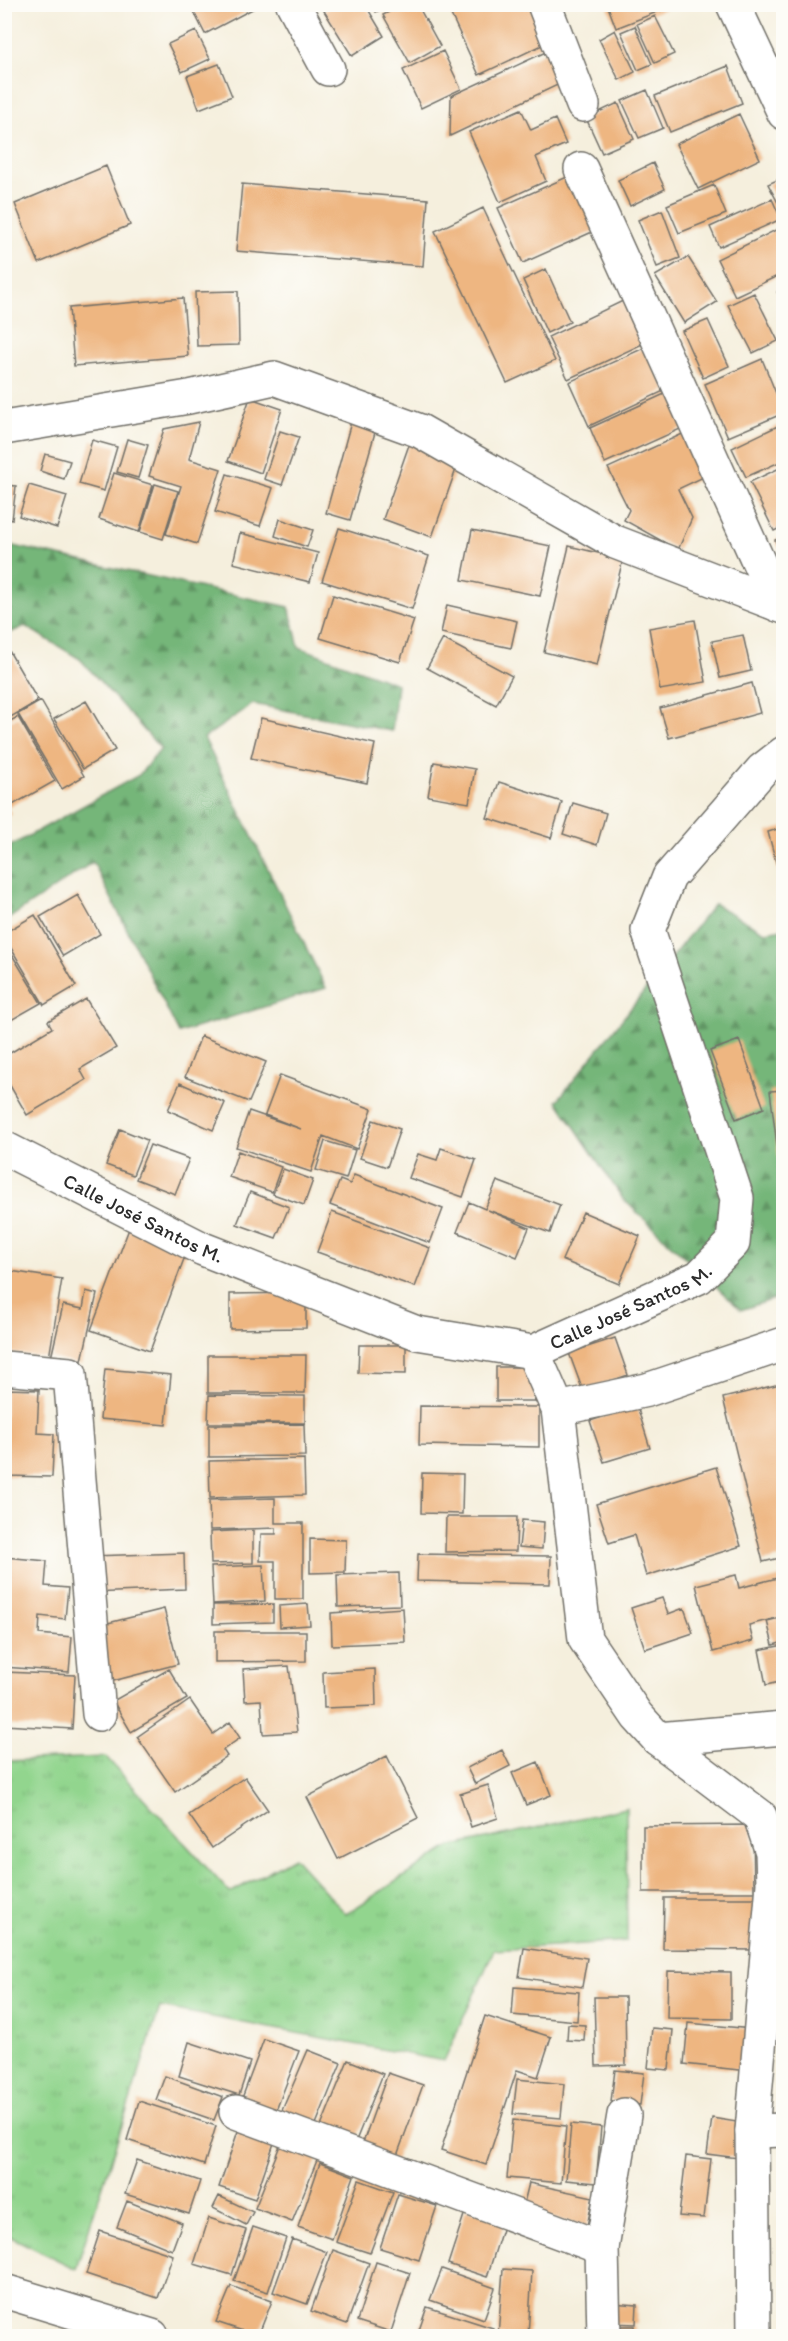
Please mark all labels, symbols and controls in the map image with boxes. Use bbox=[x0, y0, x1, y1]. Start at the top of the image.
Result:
street label: Calle José Santos M. bbox=[59, 1168, 227, 1268]
street label: Calle José Santos M. bbox=[546, 1259, 717, 1355]

